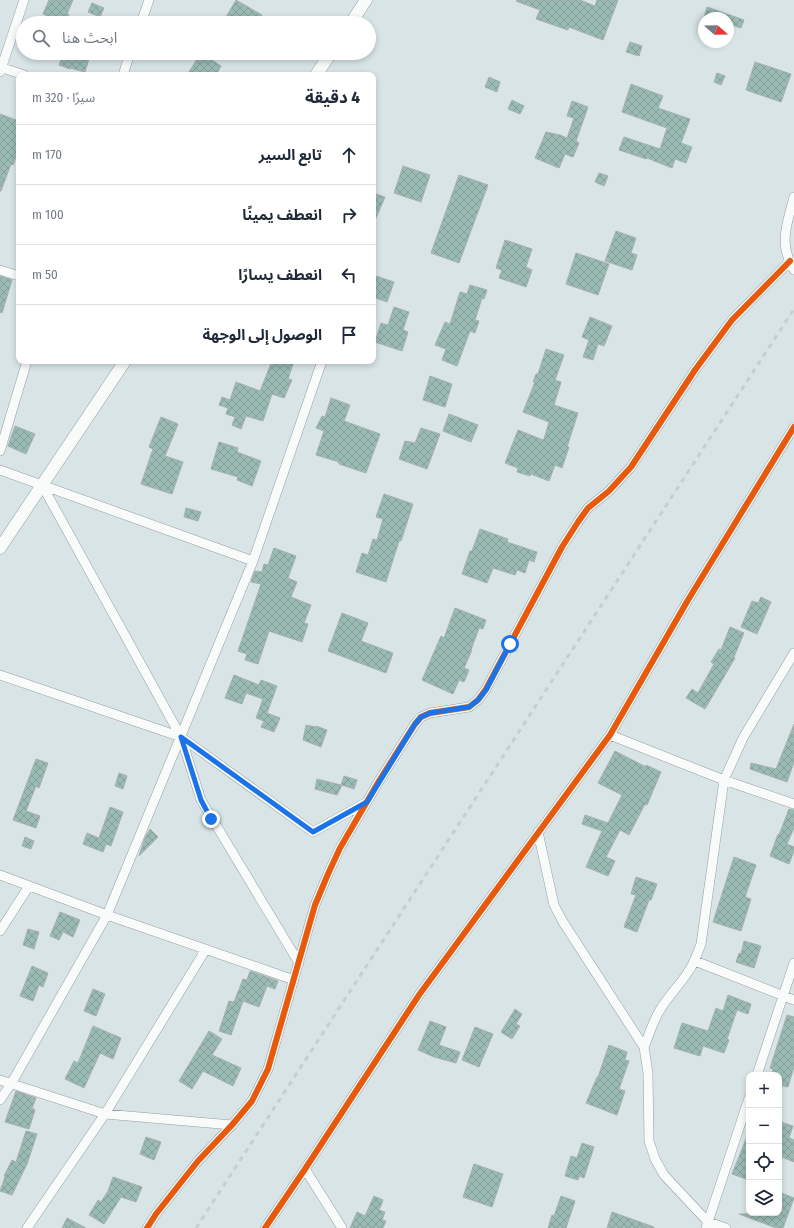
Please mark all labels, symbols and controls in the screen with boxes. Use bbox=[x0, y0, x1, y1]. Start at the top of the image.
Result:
north arrow bbox=[698, 12, 734, 48]
search box bbox=[16, 16, 376, 60]
icon: search bbox=[30, 27, 52, 49]
text: ابحث هنا bbox=[62, 29, 117, 47]
text: 4 دقيقة bbox=[305, 87, 360, 108]
text: سيرًا · 320 m bbox=[32, 90, 95, 105]
icon: ahead bbox=[338, 144, 360, 166]
text: تابع السير bbox=[259, 146, 322, 164]
text: 170 m bbox=[32, 147, 62, 162]
icon: right bbox=[338, 204, 360, 226]
text: انعطف يمينًا bbox=[242, 206, 322, 224]
text: 100 m bbox=[32, 207, 64, 222]
icon: left bbox=[338, 264, 360, 286]
text: انعطف يسارًا bbox=[238, 266, 322, 284]
text: 50 m bbox=[32, 267, 58, 282]
icon: arrive bbox=[338, 324, 360, 346]
text: الوصول إلى الوجهة bbox=[202, 326, 322, 344]
route start bbox=[501, 635, 519, 653]
route end bbox=[202, 810, 220, 828]
map controls bbox=[746, 1072, 782, 1216]
button: + bbox=[746, 1072, 782, 1108]
button: − bbox=[746, 1108, 782, 1144]
button: locate bbox=[746, 1144, 782, 1180]
button: layers bbox=[746, 1180, 782, 1216]

